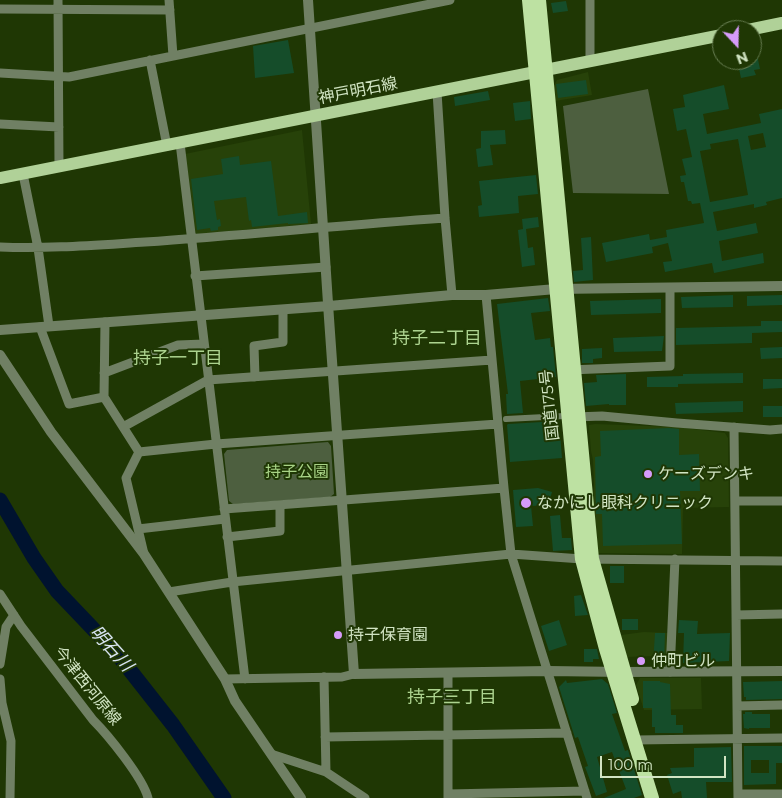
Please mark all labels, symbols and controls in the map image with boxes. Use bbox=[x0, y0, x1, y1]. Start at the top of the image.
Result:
north arrow bbox=[712, 20, 762, 70]
text: N bbox=[734, 48, 751, 68]
street label: 神戸明石線 bbox=[317, 74, 399, 108]
district label: 持子二丁目 bbox=[392, 328, 482, 350]
district label: 持子一丁目 bbox=[133, 348, 223, 370]
street label: 国道175号 bbox=[537, 368, 563, 442]
park label: 持子公園 bbox=[265, 462, 329, 482]
place label: ケーズデンキ bbox=[658, 464, 754, 484]
marker: ケーズデンキ bbox=[642, 468, 654, 480]
place label: なかにし眼科クリニック bbox=[537, 493, 713, 513]
marker: なかにし眼科クリニック bbox=[519, 496, 533, 510]
water label: 明石川 bbox=[85, 622, 137, 676]
place label: 持子保育園 bbox=[348, 625, 428, 645]
marker: 持子保育園 bbox=[332, 629, 344, 641]
street label: 今津西河原線 bbox=[49, 643, 125, 729]
place label: 仲町ビル bbox=[651, 651, 715, 671]
marker: 仲町ビル bbox=[635, 655, 647, 667]
district label: 持子三丁目 bbox=[407, 687, 497, 709]
scale bar bbox=[602, 746, 728, 778]
text: 100 m bbox=[608, 755, 653, 774]

